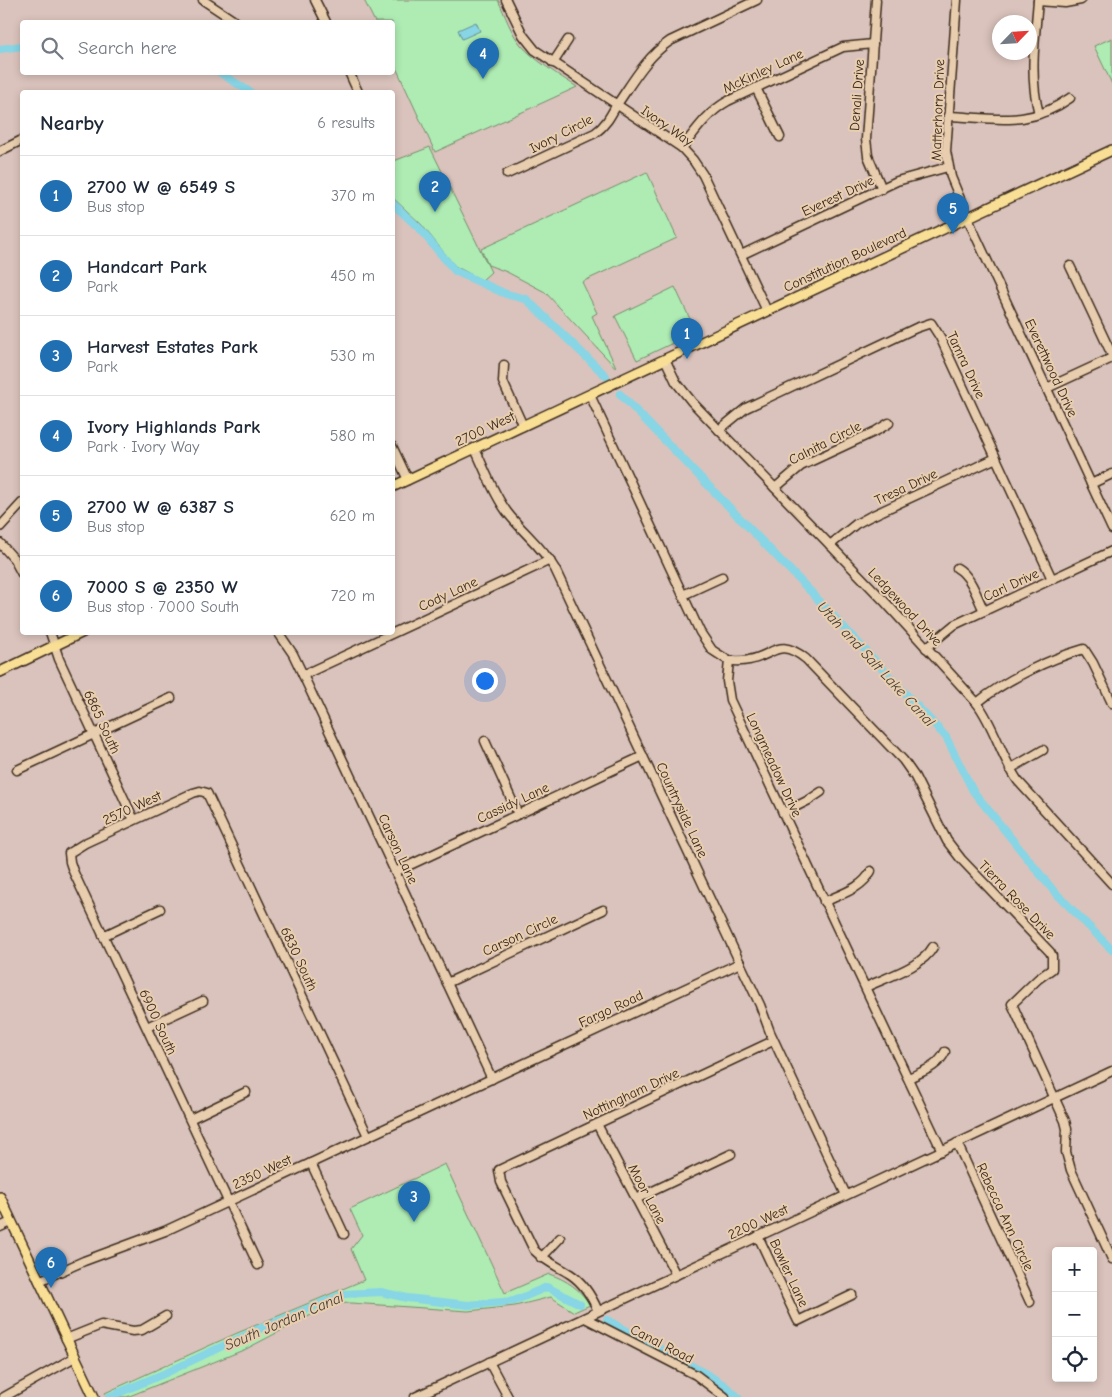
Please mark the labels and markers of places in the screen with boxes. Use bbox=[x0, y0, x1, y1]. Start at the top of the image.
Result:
pin: 4 bbox=[467, 38, 499, 79]
pin: 2 bbox=[419, 171, 451, 212]
pin: 5 bbox=[937, 193, 969, 234]
pin: 1 bbox=[671, 318, 703, 359]
pin: 3 bbox=[398, 1181, 430, 1222]
pin: 6 bbox=[35, 1247, 67, 1288]

